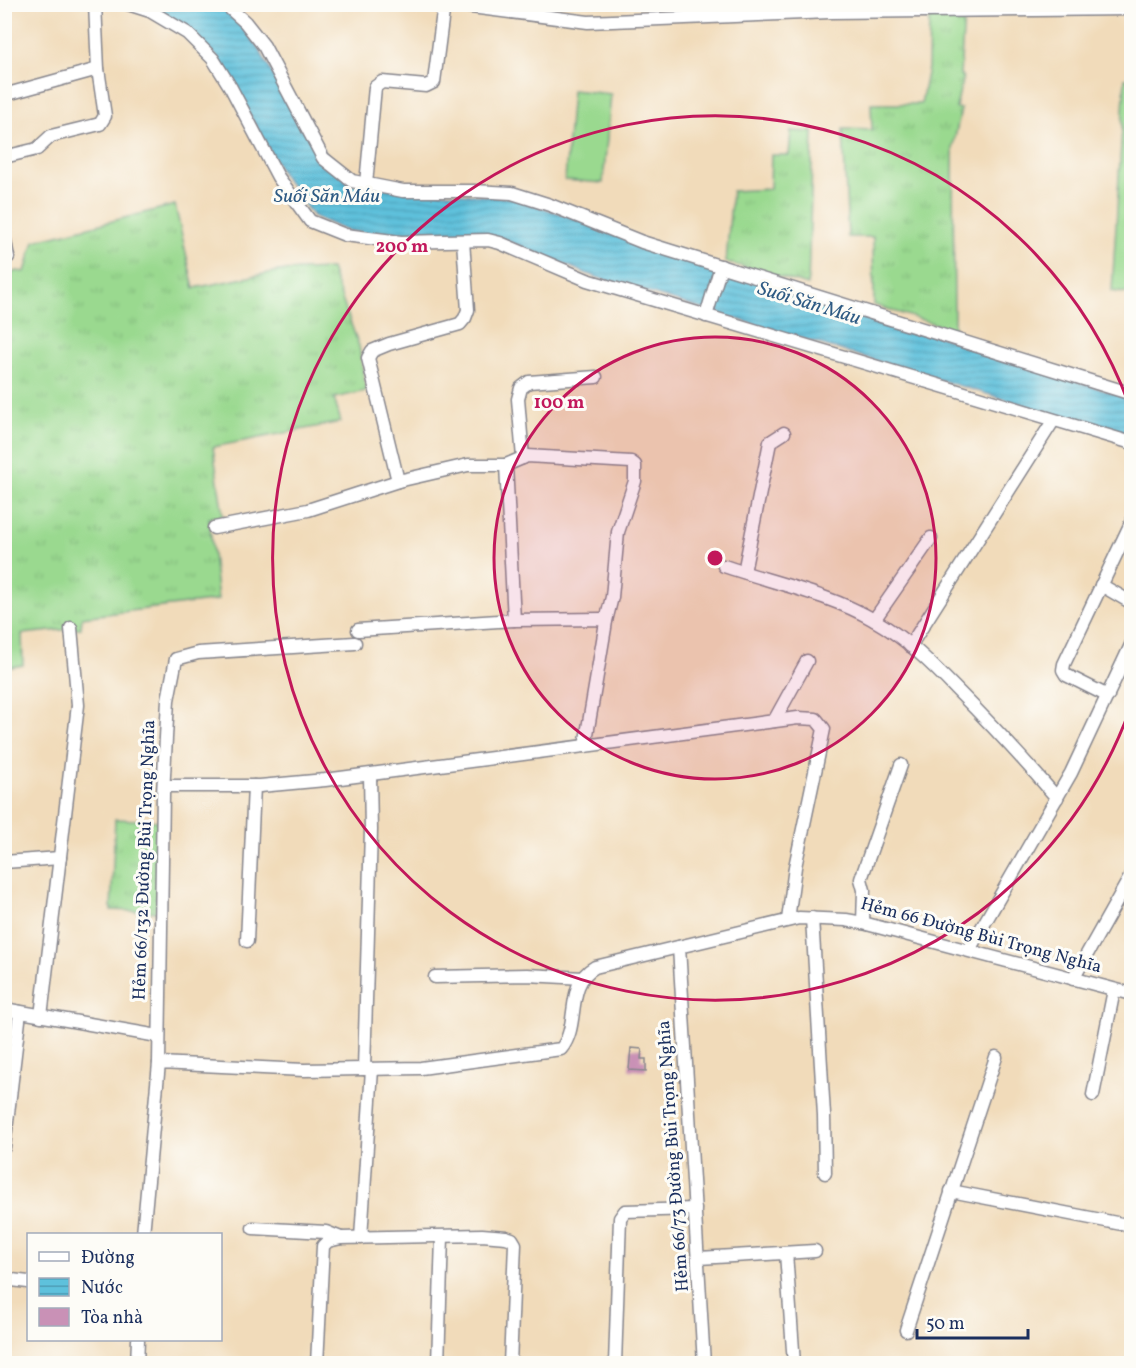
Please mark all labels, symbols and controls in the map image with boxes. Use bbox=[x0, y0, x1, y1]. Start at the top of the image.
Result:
water label: Suối Săn Máu bbox=[274, 183, 380, 211]
text: 200 m bbox=[376, 235, 428, 260]
water label: Suối Săn Máu bbox=[754, 275, 864, 333]
text: 100 m bbox=[534, 391, 584, 416]
centre of rings bbox=[705, 548, 725, 568]
street label: Hẻm 66/132 Đường Bùi Trọng Nghĩa bbox=[128, 719, 162, 1001]
street label: Hẻm 66 Đường Bùi Trọng Nghĩa bbox=[858, 892, 1104, 980]
street label: Hẻm 66/73 Đường Bùi Trọng Nghĩa bbox=[652, 1019, 696, 1293]
legend bbox=[27, 1233, 222, 1341]
text: Đường bbox=[81, 1246, 135, 1271]
text: Nước bbox=[81, 1276, 123, 1301]
scale bar bbox=[917, 1302, 1028, 1340]
text: Tòa nhà bbox=[81, 1306, 143, 1331]
text: 50 m bbox=[926, 1312, 965, 1337]

